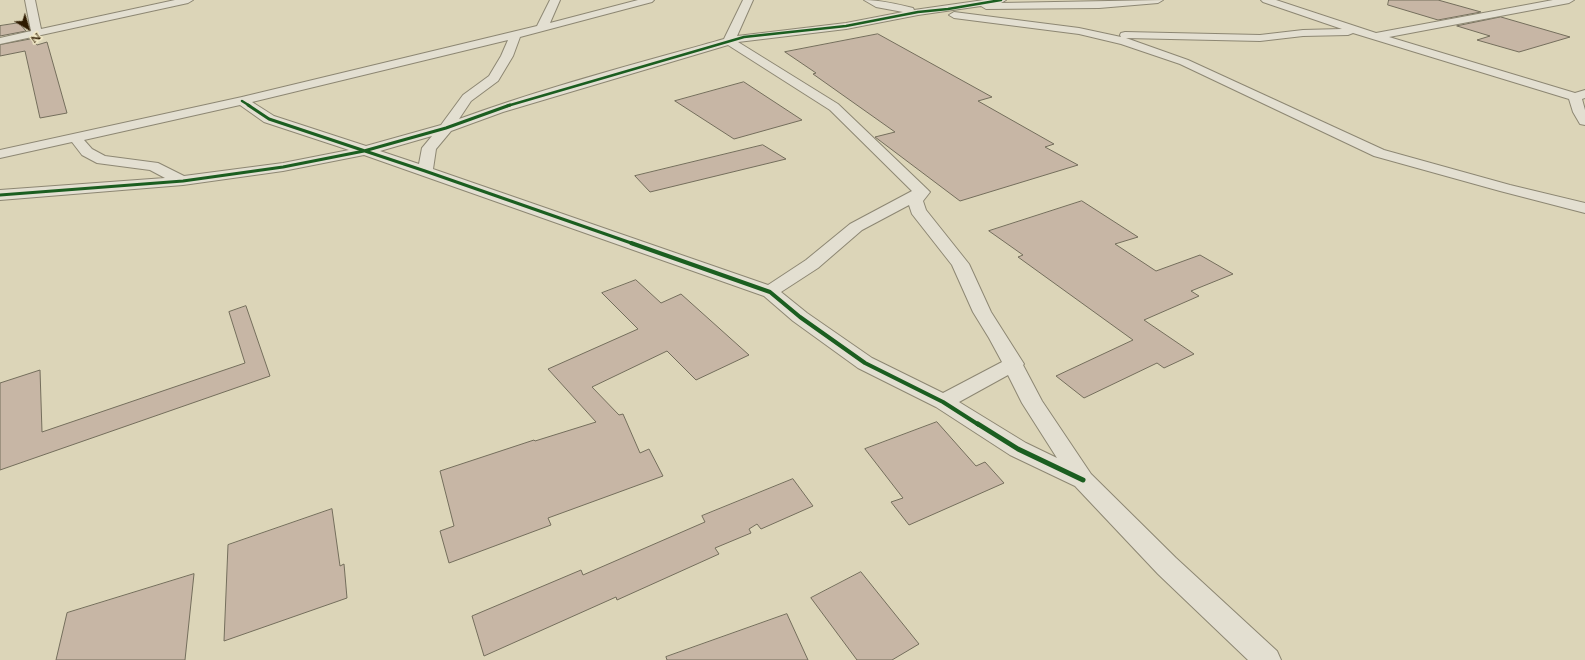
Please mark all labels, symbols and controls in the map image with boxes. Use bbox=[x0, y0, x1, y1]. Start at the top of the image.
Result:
north arrow bbox=[8, 8, 48, 48]
text: N bbox=[27, 29, 44, 47]

